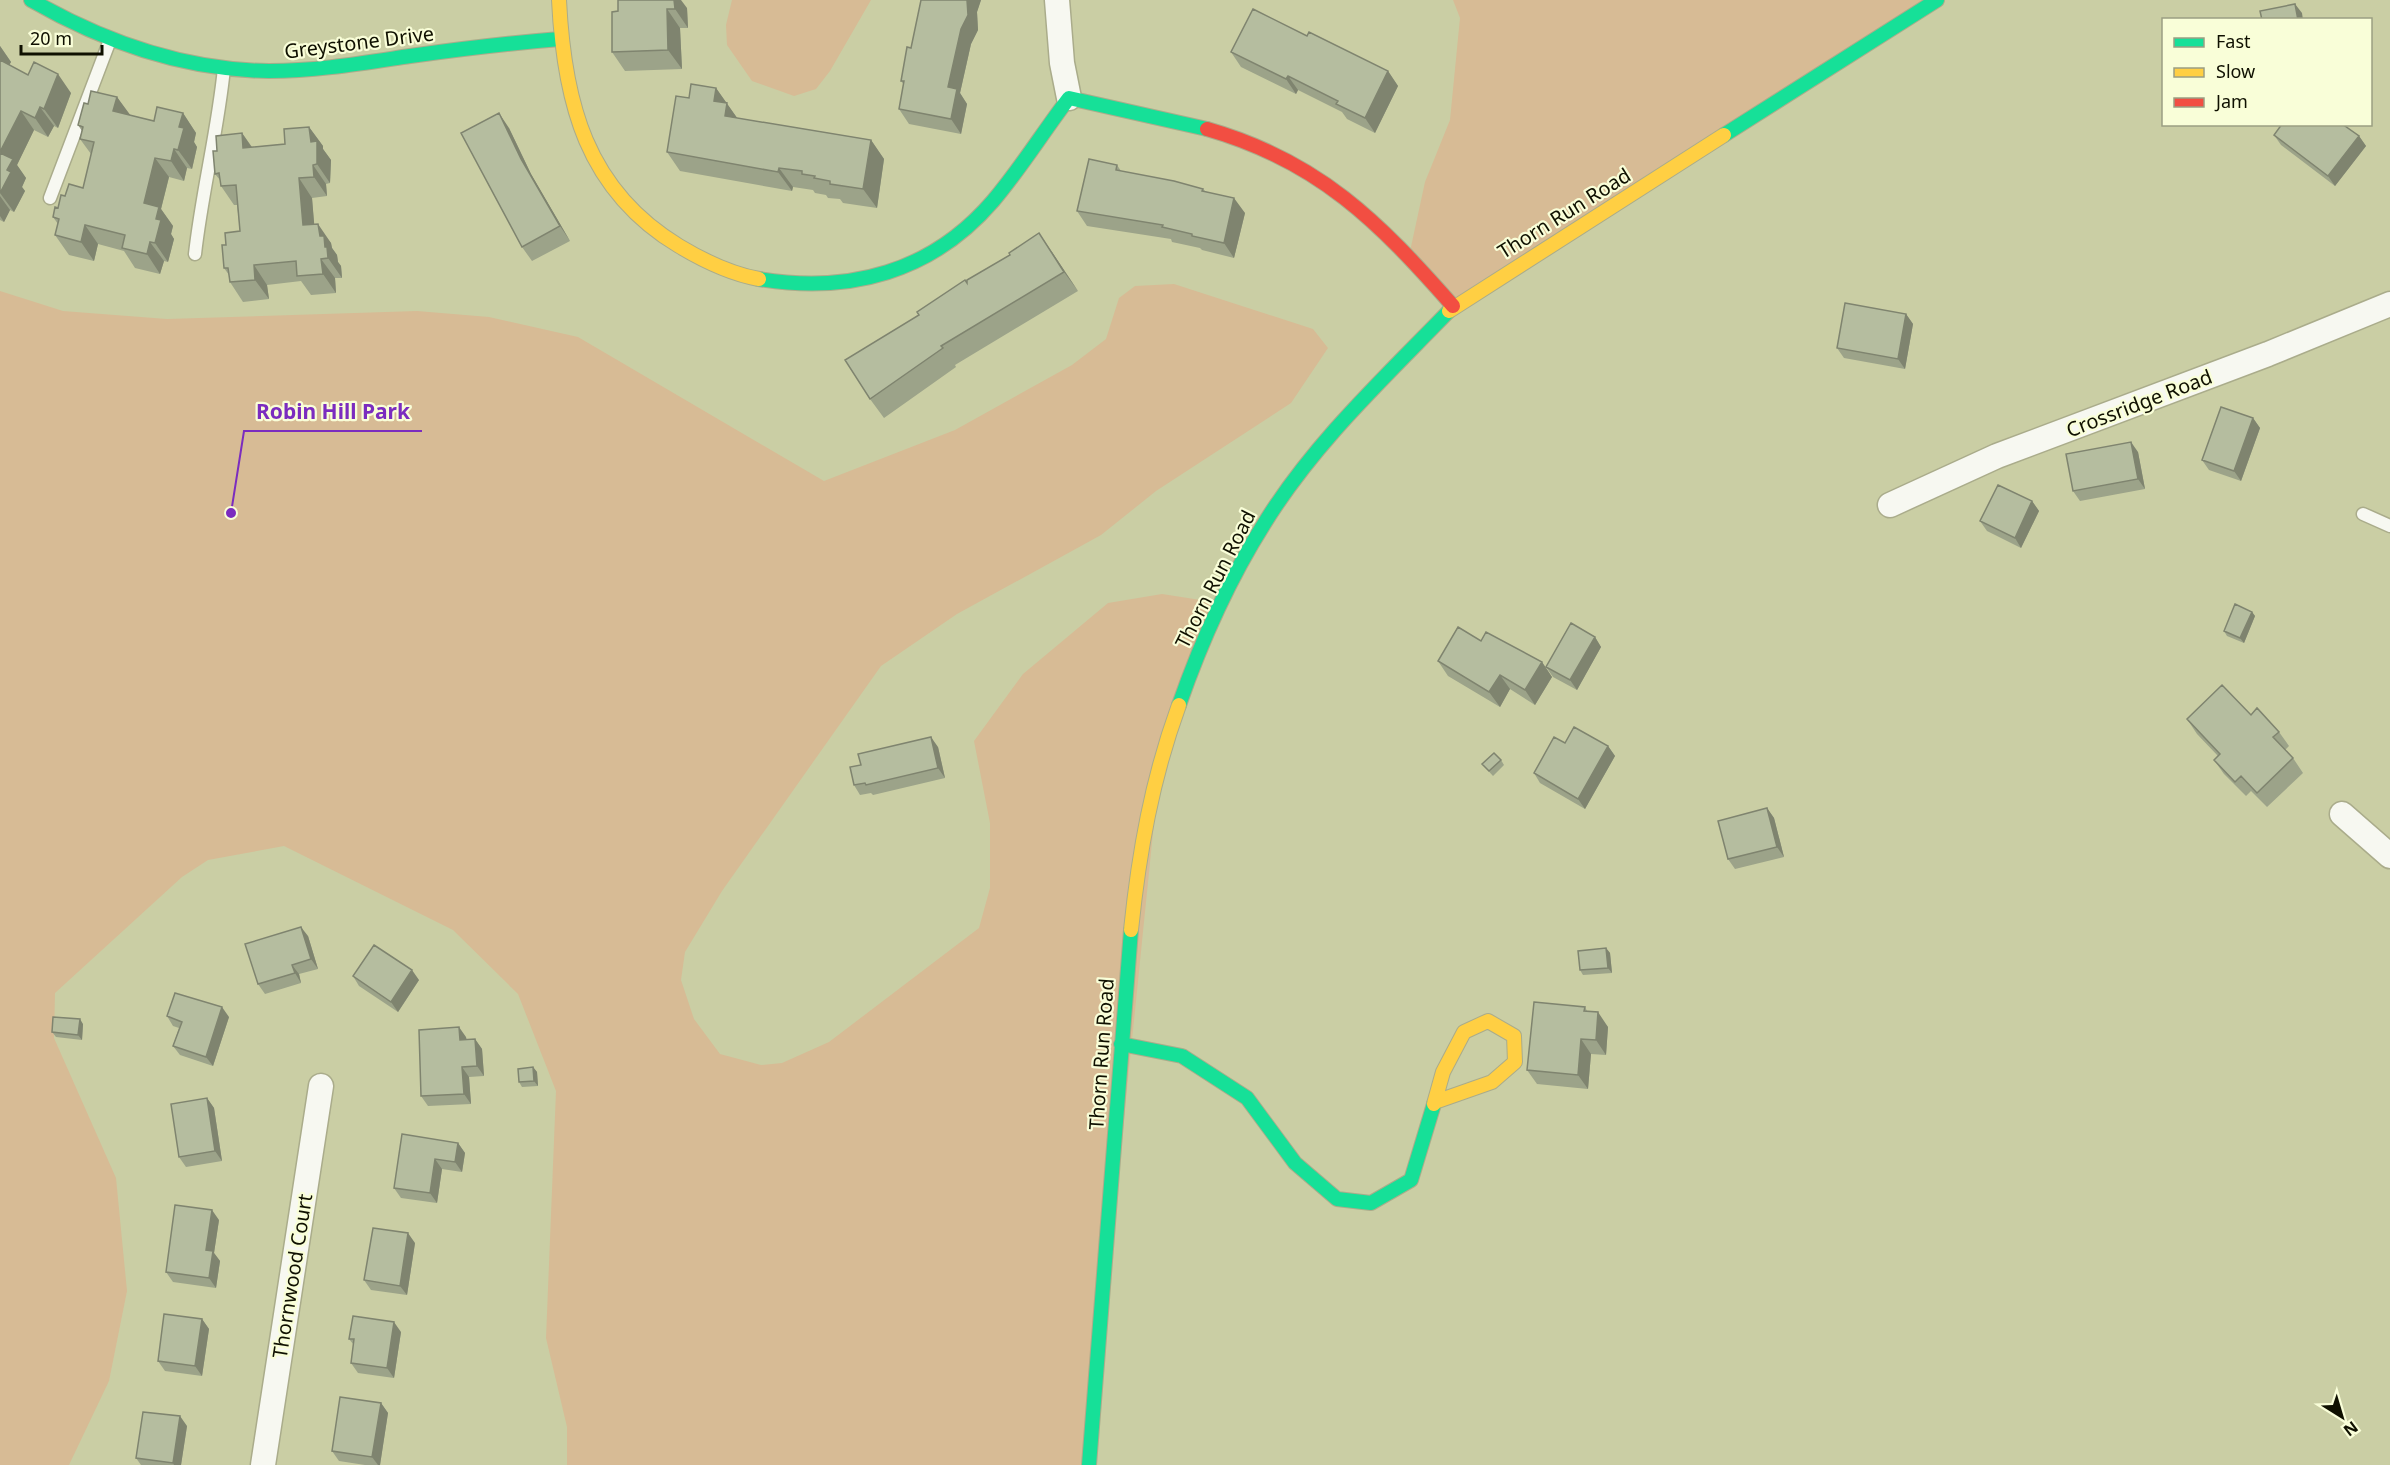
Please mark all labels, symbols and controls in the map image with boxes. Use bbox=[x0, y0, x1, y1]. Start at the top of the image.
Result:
scale bar bbox=[21, 18, 102, 56]
legend bbox=[2162, 18, 2372, 126]
street label: Greystone Drive bbox=[283, 19, 435, 65]
text: 20 m bbox=[30, 26, 72, 50]
text: Fast bbox=[2216, 29, 2251, 53]
text: Slow bbox=[2216, 59, 2255, 83]
text: Jam bbox=[2214, 89, 2248, 113]
street label: Thorn Run Road bbox=[1492, 161, 1636, 265]
street label: Crossridge Road bbox=[2062, 363, 2216, 443]
callout: Robin Hill Park bbox=[244, 392, 422, 431]
text: Robin Hill Park bbox=[256, 397, 411, 425]
street label: Thorn Run Road bbox=[1169, 505, 1261, 653]
street label: Thorn Run Road bbox=[1082, 977, 1120, 1131]
street label: Thornwood Court bbox=[266, 1192, 318, 1360]
north arrow bbox=[2312, 1387, 2372, 1447]
text: N bbox=[2339, 1416, 2363, 1442]

